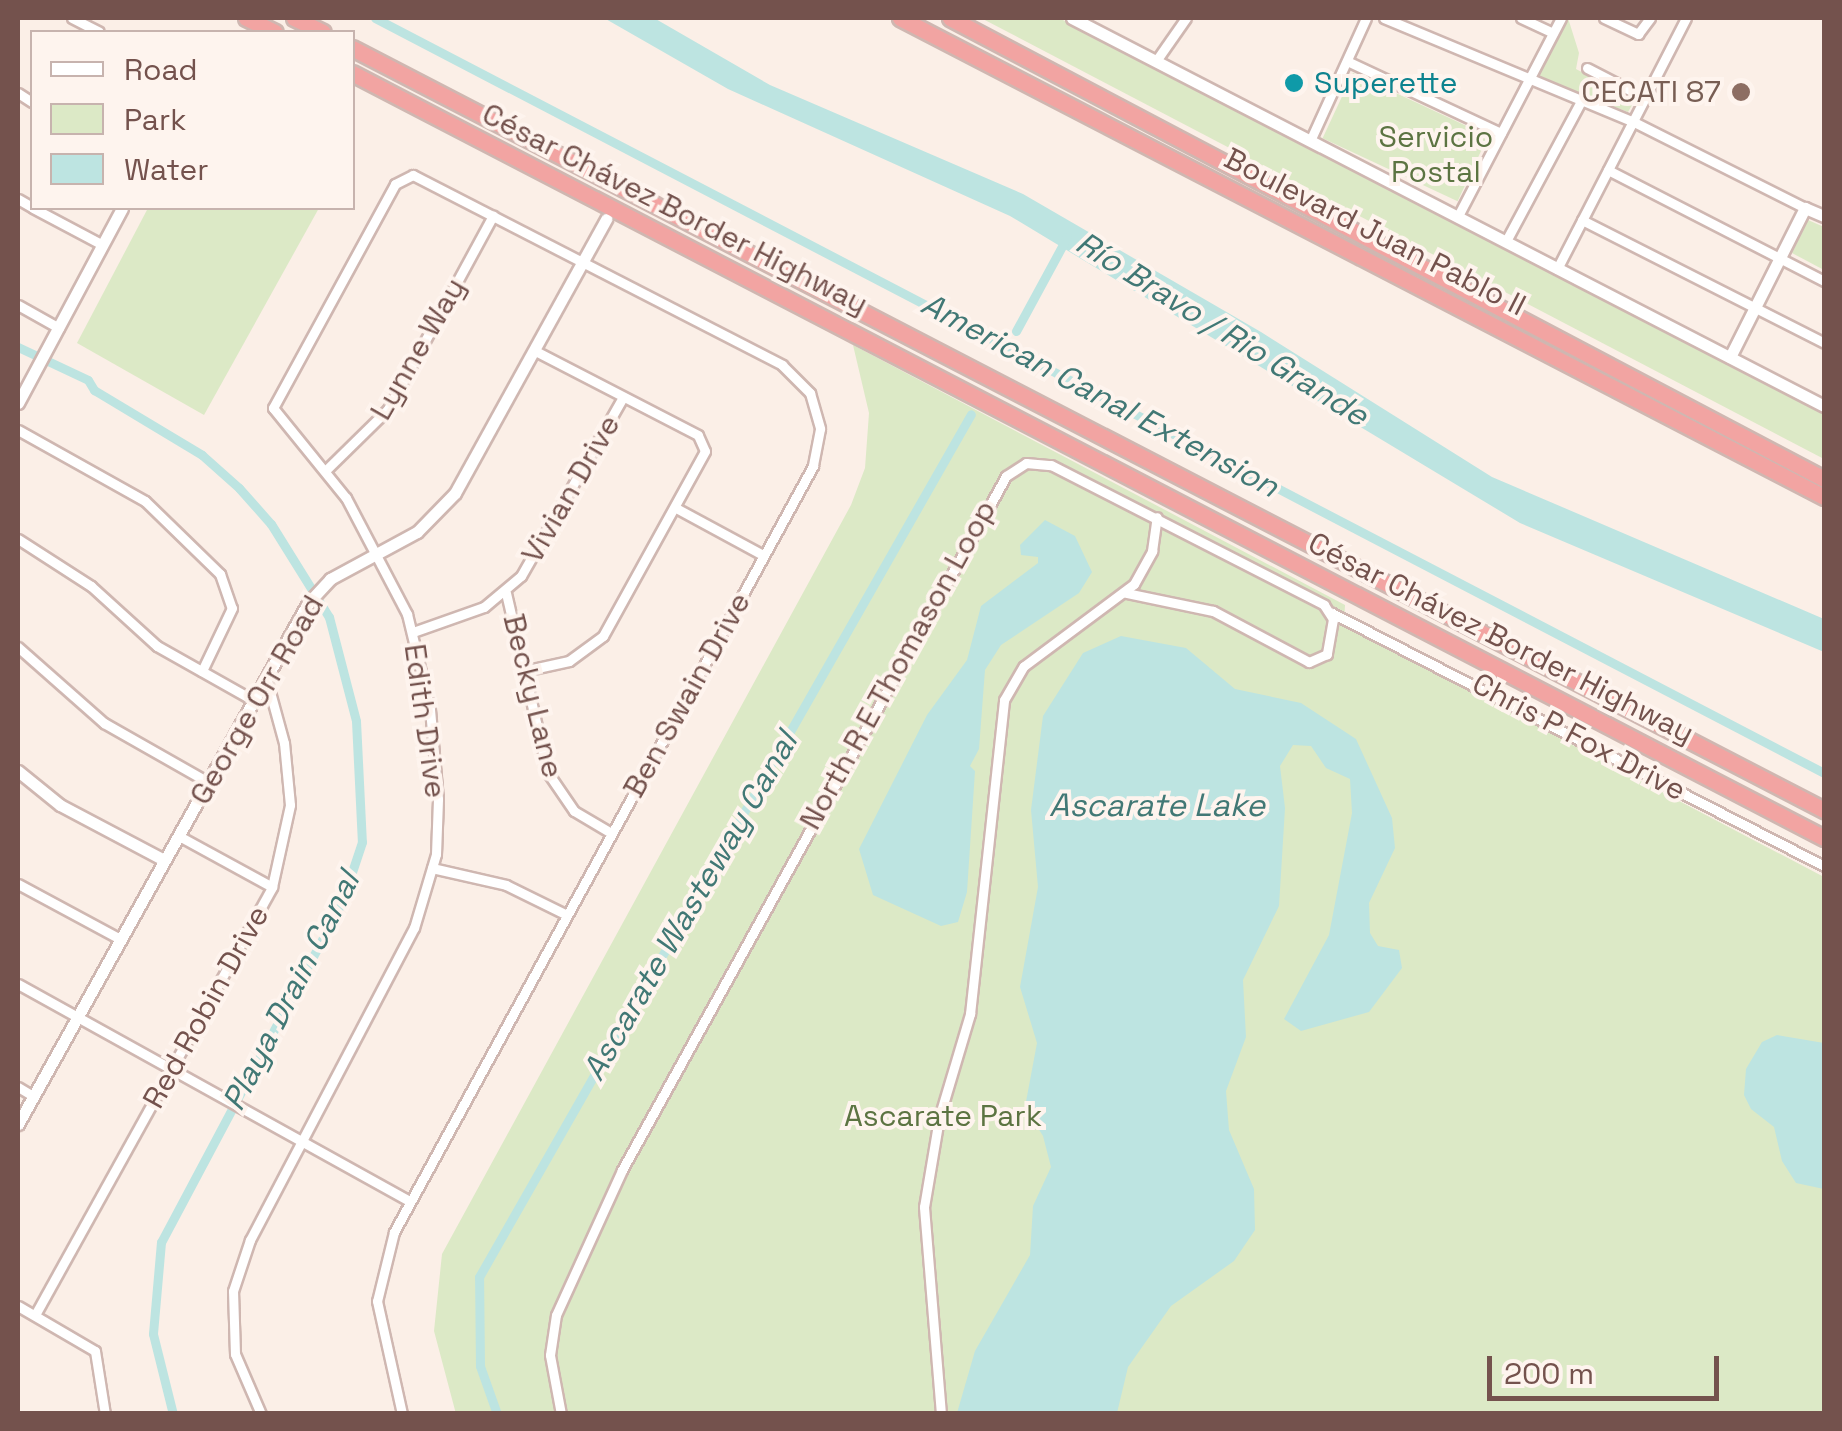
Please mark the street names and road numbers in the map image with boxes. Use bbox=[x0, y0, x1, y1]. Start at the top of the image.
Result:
street label: César Chávez Border Highway bbox=[476, 96, 874, 322]
street label: Boulevard Juan Pablo II bbox=[1218, 140, 1532, 324]
street label: Lynne Way bbox=[363, 272, 473, 426]
street label: Vivian Drive bbox=[514, 409, 628, 569]
street label: North R E Thomason Loop bbox=[792, 494, 1004, 836]
street label: César Chávez Border Highway bbox=[1302, 525, 1700, 751]
street label: Ben Swain Drive bbox=[616, 586, 758, 804]
street label: George Orr Road bbox=[183, 589, 331, 811]
street label: Becky Lane bbox=[495, 610, 571, 782]
street label: Edith Drive bbox=[396, 642, 454, 800]
street label: Chris P Fox Drive bbox=[1466, 666, 1692, 808]
street label: Red Robin Drive bbox=[136, 900, 276, 1114]

